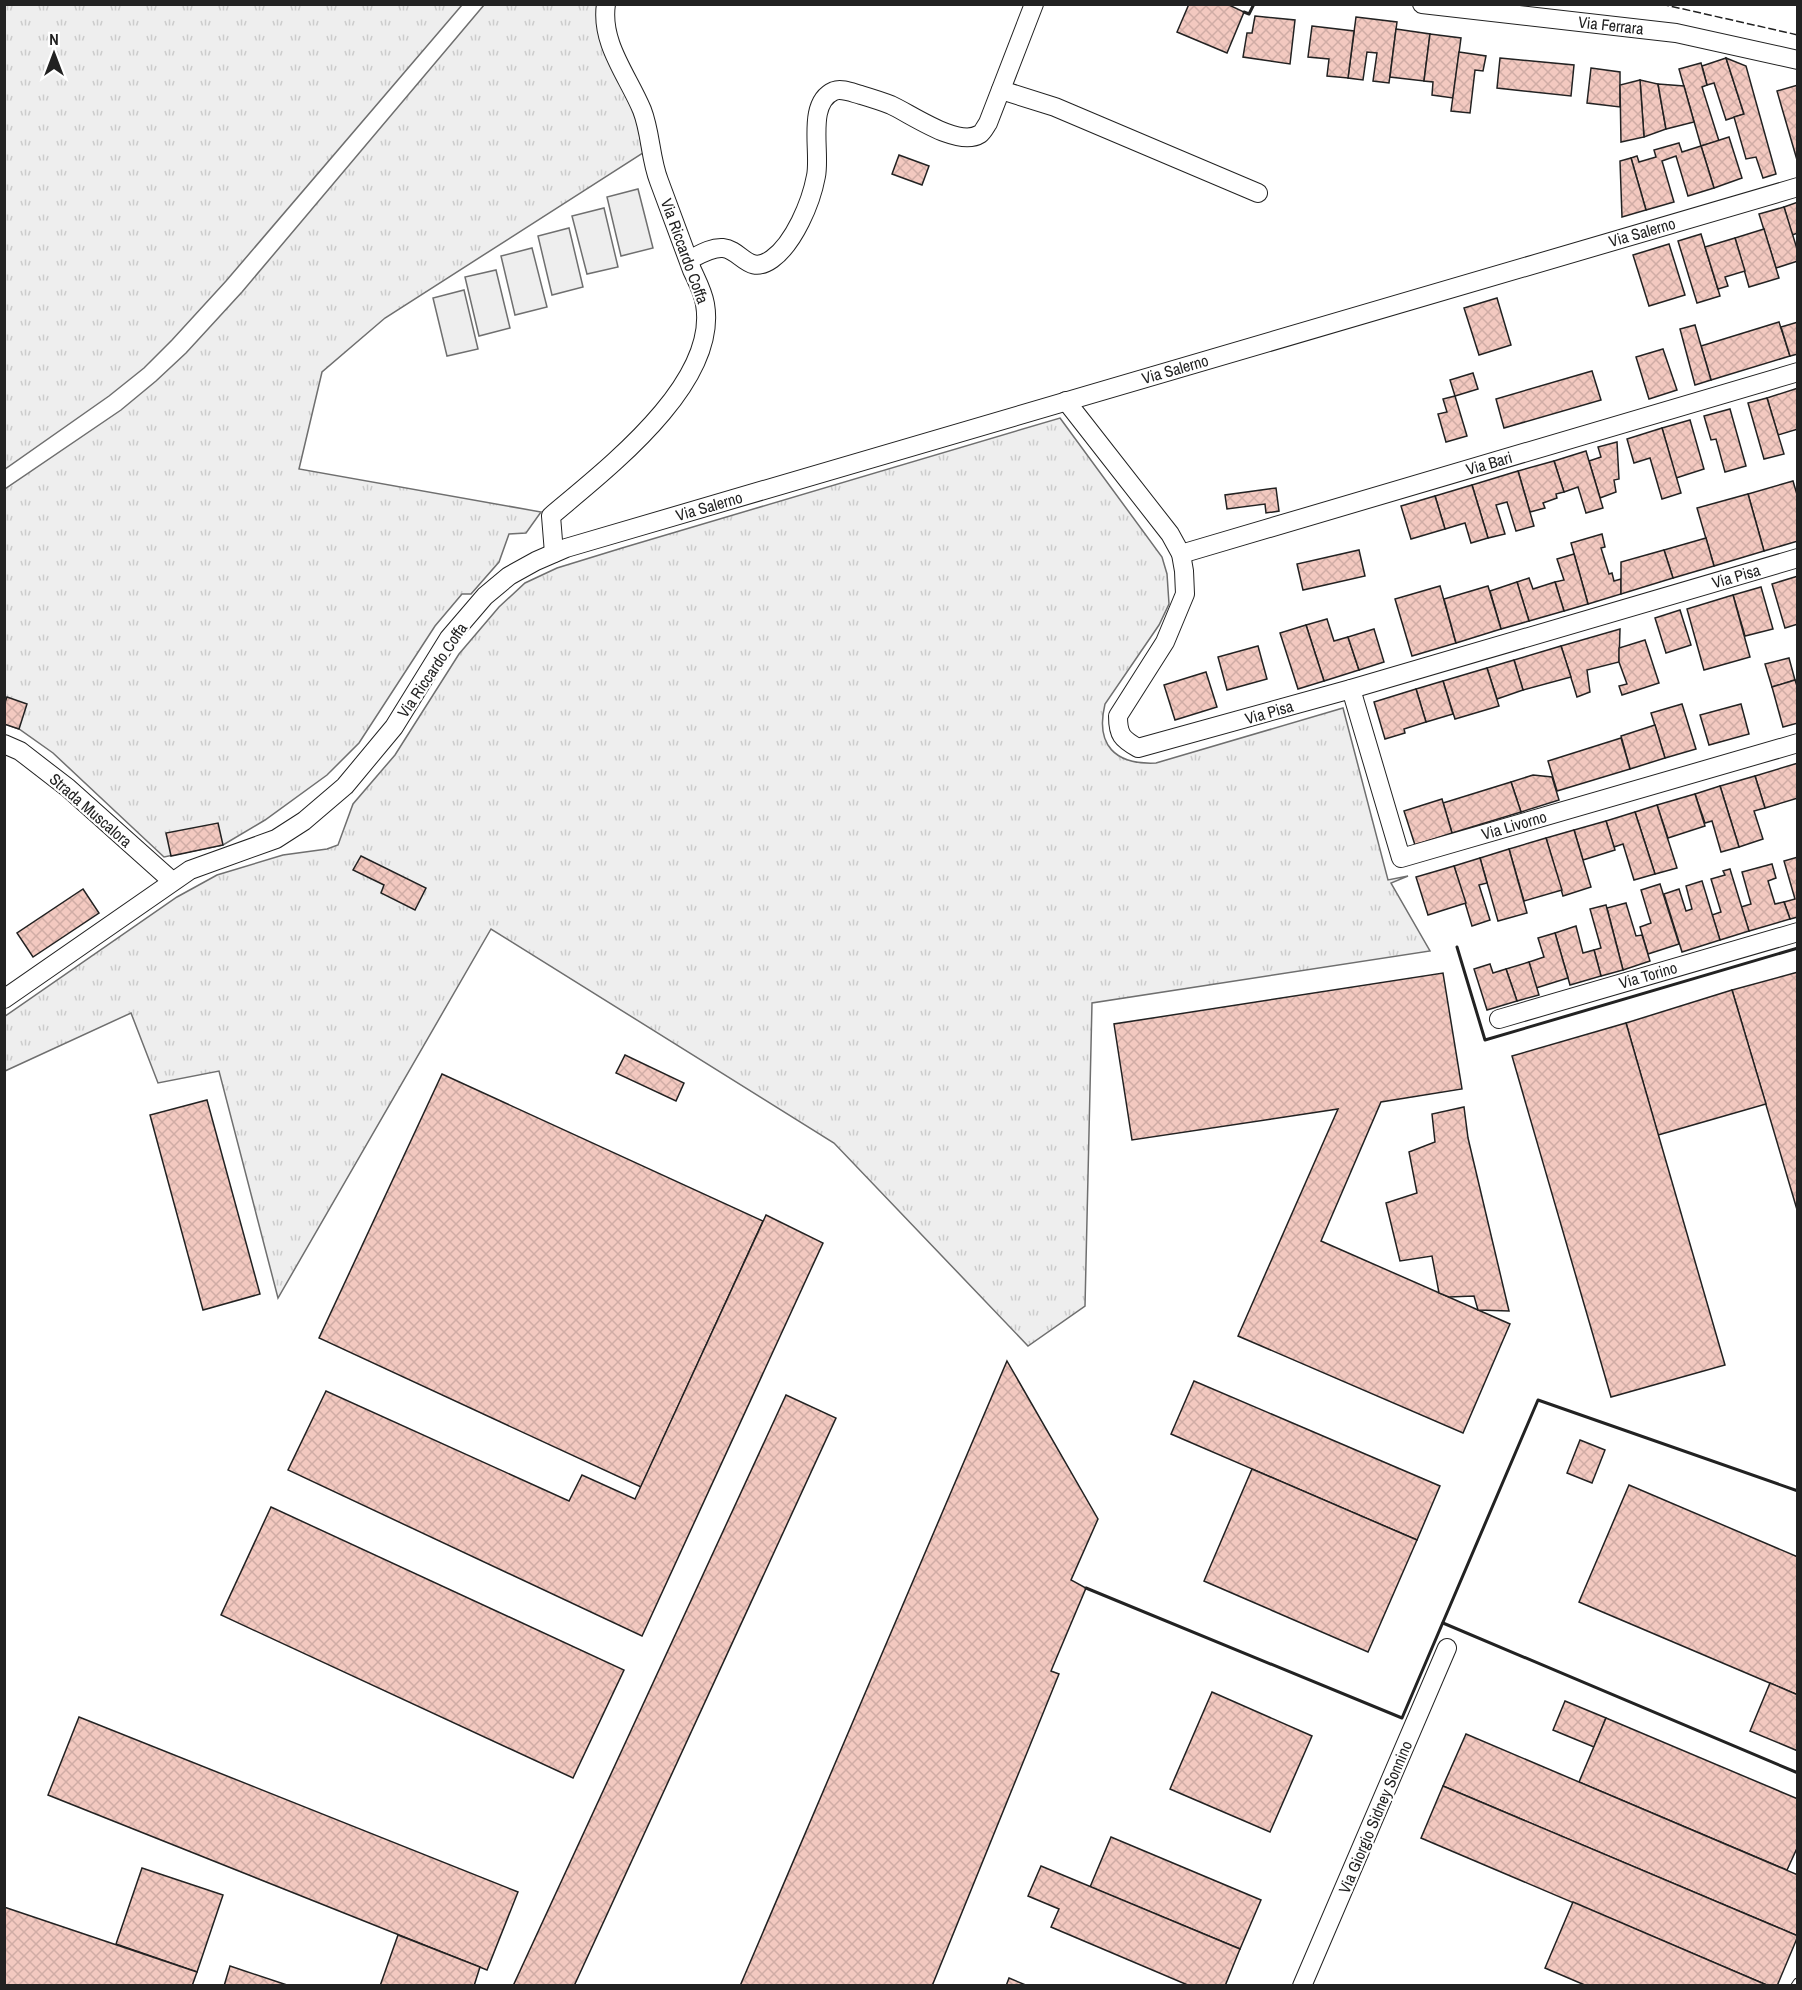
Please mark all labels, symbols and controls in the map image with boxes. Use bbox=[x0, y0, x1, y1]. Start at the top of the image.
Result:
street label: Via Ferrara bbox=[1577, 11, 1645, 39]
north arrow bbox=[24, 24, 84, 84]
text: N bbox=[49, 28, 59, 50]
street label: Via Riccardo Coffa bbox=[656, 195, 714, 307]
street label: Via Salerno bbox=[1606, 212, 1678, 252]
street label: Via Salerno bbox=[1139, 349, 1211, 389]
street label: Via Bari bbox=[1463, 446, 1515, 480]
street label: Via Salerno bbox=[673, 486, 745, 526]
street label: Via Pisa bbox=[1709, 558, 1763, 593]
street label: Via Riccardo Coffa bbox=[392, 618, 472, 722]
street label: Via Pisa bbox=[1242, 694, 1296, 729]
street label: Strada Muscalora bbox=[45, 768, 138, 852]
street label: Via Livorno bbox=[1479, 805, 1549, 845]
street label: Via Torino bbox=[1616, 956, 1680, 994]
street label: Via Giorgio Sidney Sonnino bbox=[1333, 1737, 1417, 1897]

